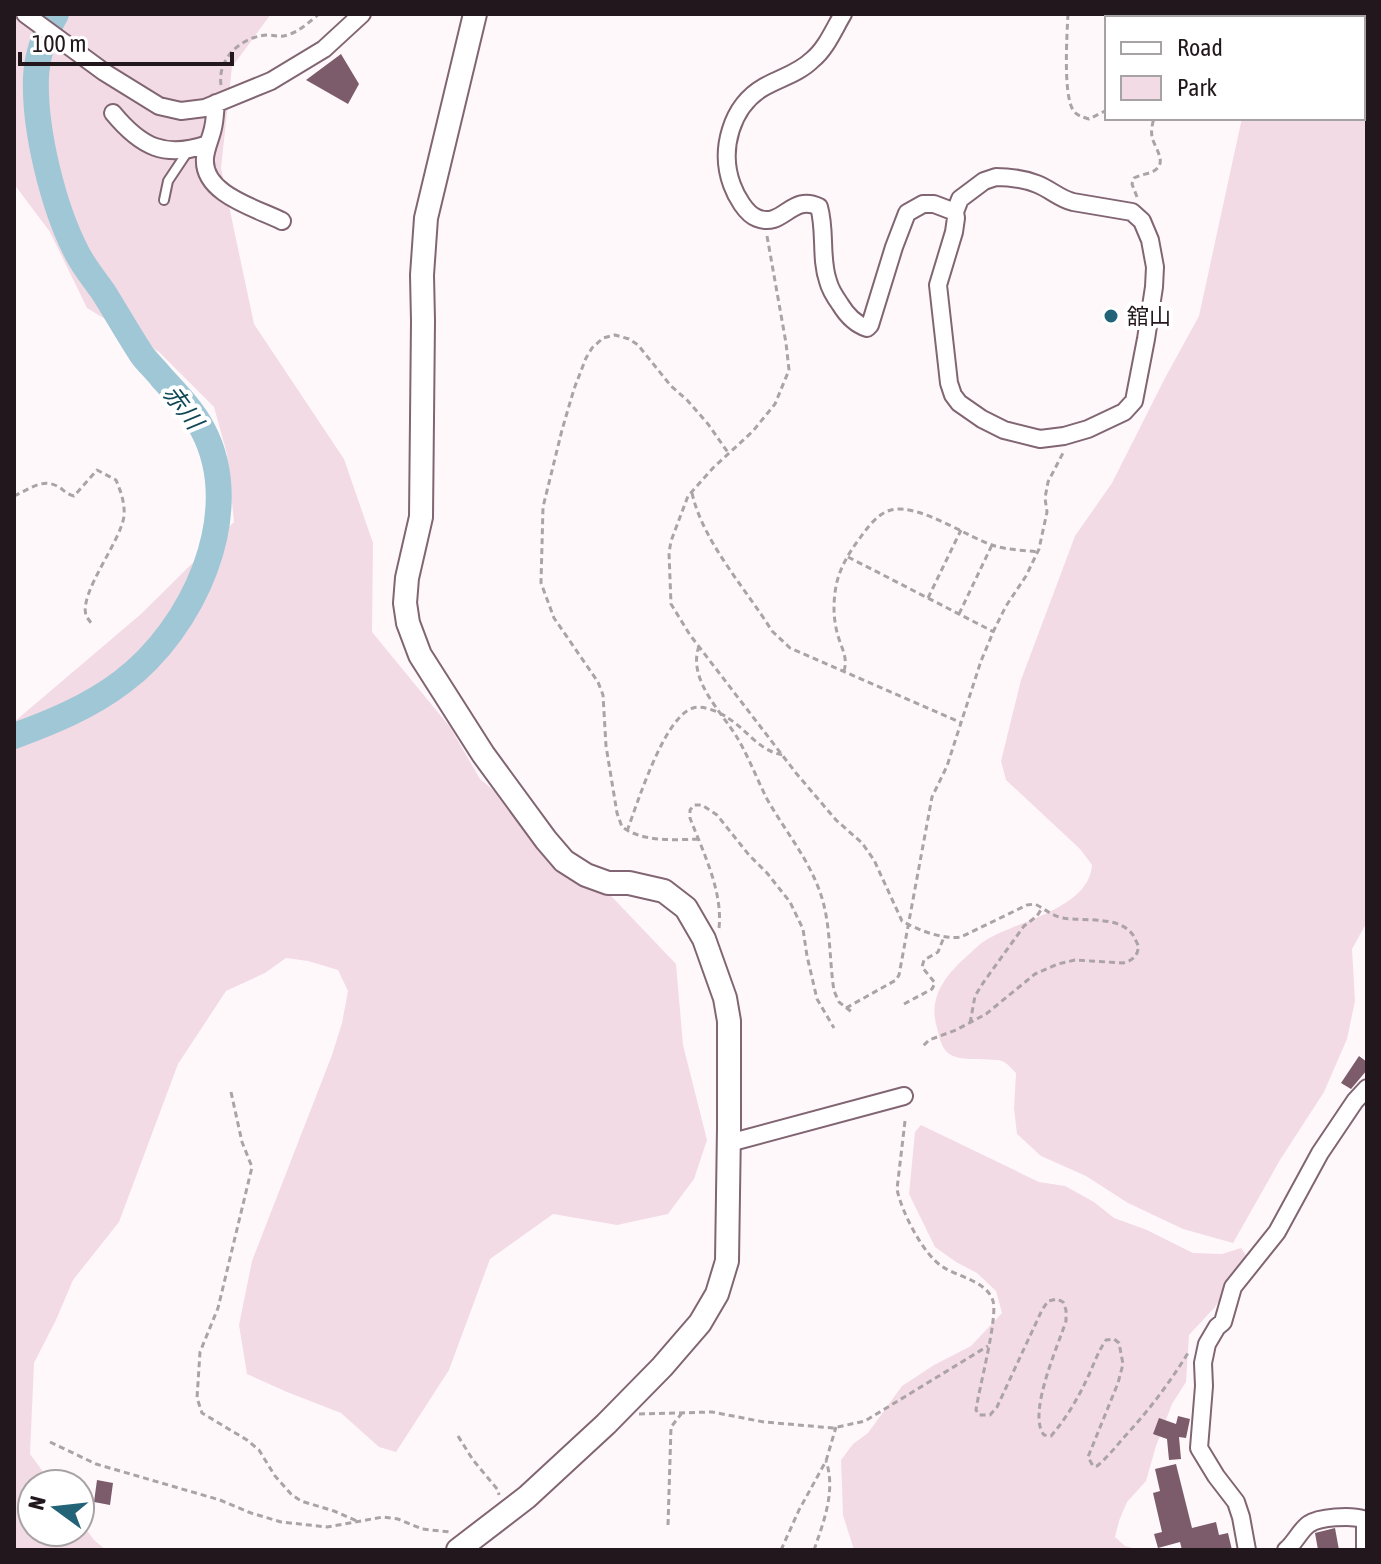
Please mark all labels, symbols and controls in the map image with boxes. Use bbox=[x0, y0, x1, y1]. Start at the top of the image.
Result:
scale bar bbox=[20, 16, 232, 66]
legend bbox=[1105, 16, 1365, 120]
text: 100 m bbox=[32, 30, 86, 57]
text: Road bbox=[1177, 34, 1223, 61]
text: Park bbox=[1177, 74, 1218, 101]
place label: 舘山 bbox=[1127, 303, 1171, 329]
marker: 舘山 bbox=[1102, 307, 1120, 325]
water label: 赤川 bbox=[158, 380, 210, 437]
north arrow bbox=[16, 1468, 96, 1548]
text: N bbox=[22, 1493, 51, 1512]

